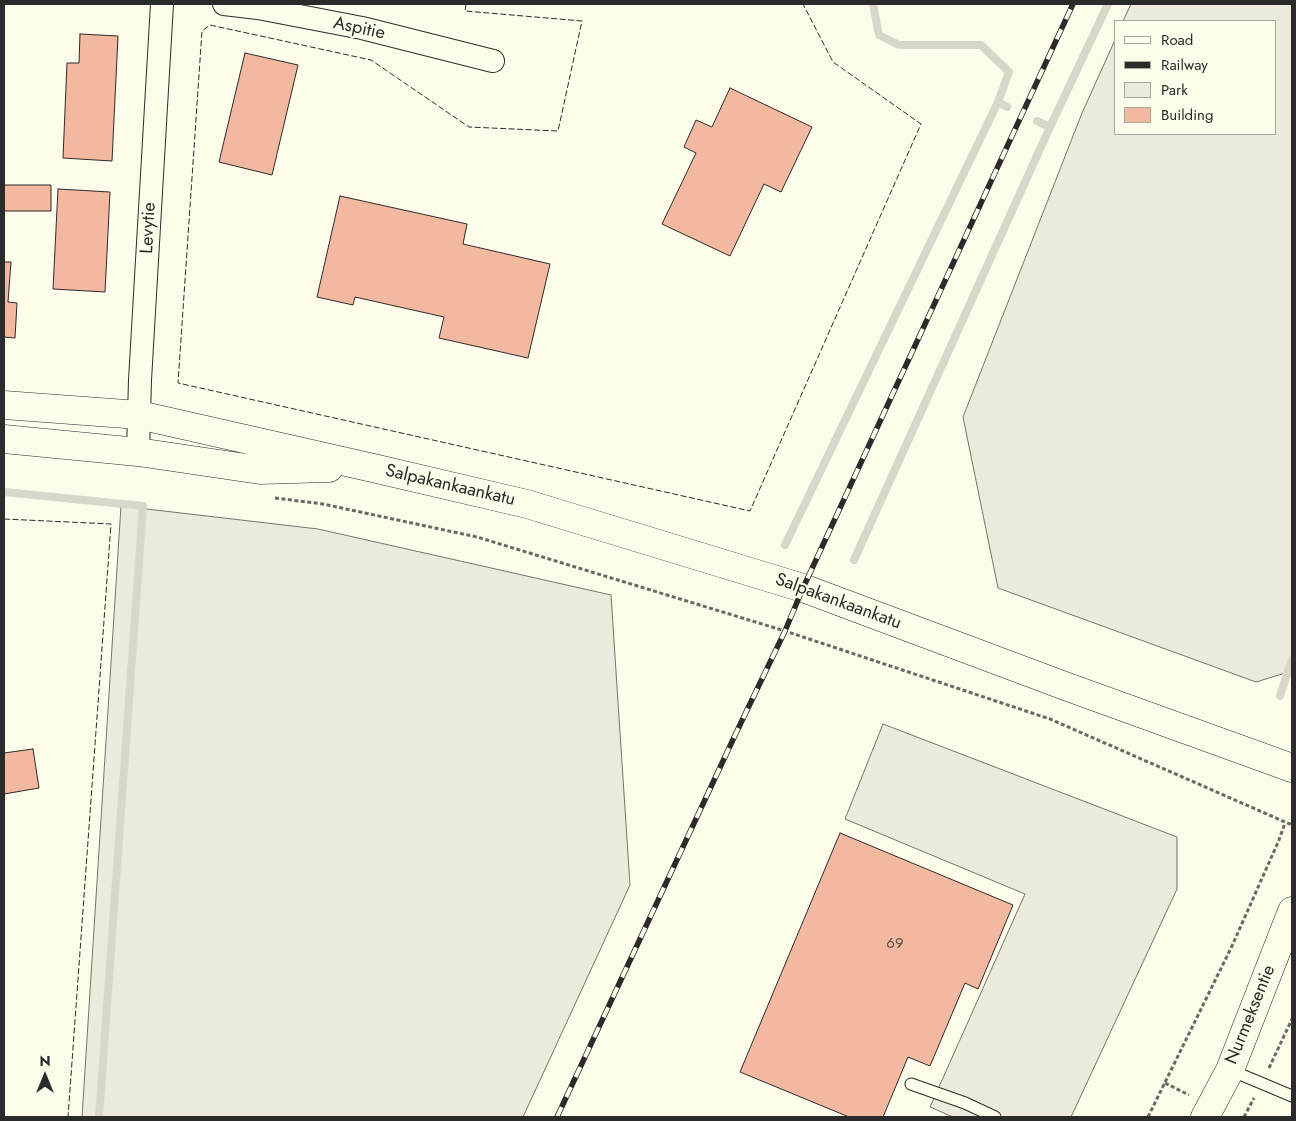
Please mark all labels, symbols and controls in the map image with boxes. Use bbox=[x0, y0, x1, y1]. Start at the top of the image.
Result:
street label: Aspitie bbox=[331, 13, 387, 45]
legend bbox=[1114, 20, 1276, 135]
text: Road bbox=[1161, 29, 1193, 51]
text: Railway bbox=[1161, 54, 1208, 76]
text: Park bbox=[1161, 79, 1188, 101]
text: Building bbox=[1161, 104, 1213, 126]
street label: Levytie bbox=[137, 202, 161, 254]
street label: Salpakankaankatu bbox=[383, 461, 517, 511]
street label: Salpakankaankatu bbox=[772, 569, 904, 635]
house number: 69 bbox=[886, 935, 904, 953]
street label: Nurmeksentie bbox=[1221, 962, 1281, 1068]
north arrow bbox=[20, 1051, 70, 1101]
text: N bbox=[39, 1051, 51, 1071]

